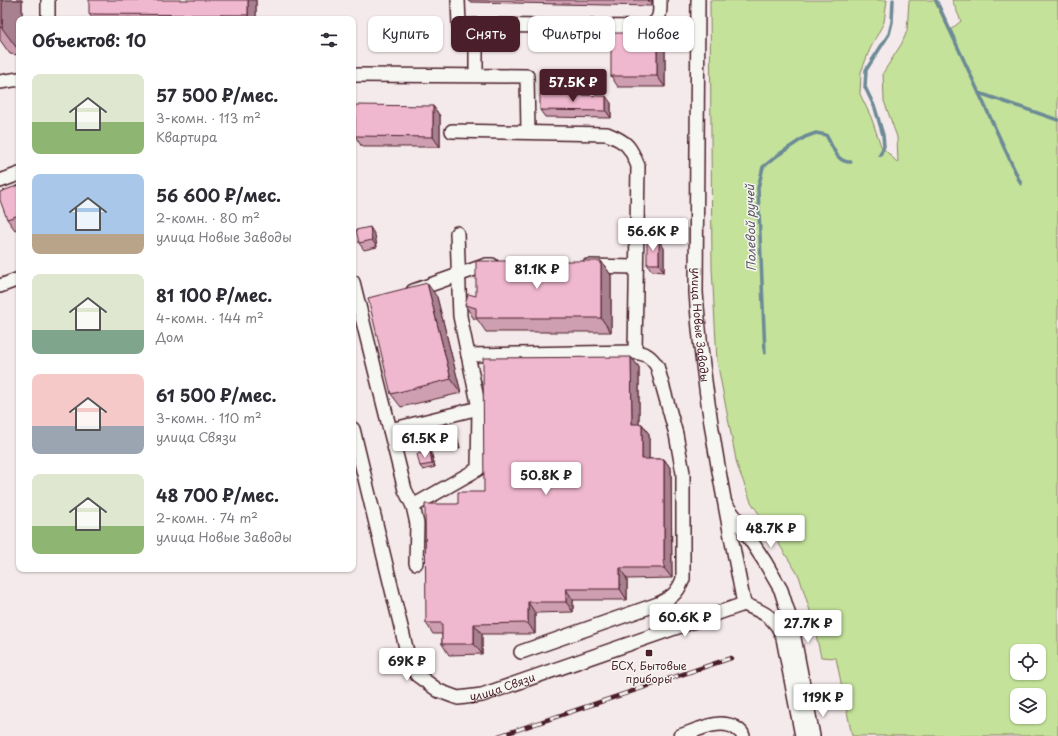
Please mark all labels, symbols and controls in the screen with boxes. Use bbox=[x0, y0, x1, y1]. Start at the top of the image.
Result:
chip: Купить bbox=[368, 16, 443, 52]
chip: Снять bbox=[451, 16, 520, 52]
chip: Фильтры bbox=[528, 16, 615, 52]
chip: Новое bbox=[623, 16, 694, 52]
text: Объектов: 10 bbox=[32, 27, 146, 53]
icon: filters bbox=[318, 29, 340, 51]
pin: 57.5K ₽ bbox=[536, 69, 610, 103]
text: 57.5K ₽ bbox=[549, 72, 597, 91]
text: 57 500 ₽/мес. bbox=[156, 82, 278, 108]
icon: home bbox=[64, 90, 112, 138]
text: 3-комн. · 113 m² bbox=[156, 108, 261, 127]
text: Квартира bbox=[156, 127, 217, 146]
text: 56 600 ₽/мес. bbox=[156, 182, 281, 208]
water label: Полевой ручей bbox=[740, 183, 760, 272]
icon: home bbox=[64, 190, 112, 238]
text: 2-комн. · 80 m² bbox=[156, 208, 260, 227]
pin: 56.6K ₽ bbox=[616, 218, 690, 252]
text: 56.6K ₽ bbox=[627, 221, 679, 240]
text: улица Новые Заводы bbox=[156, 227, 292, 246]
pin: 81.1K ₽ bbox=[500, 256, 574, 290]
text: 81.1K ₽ bbox=[515, 259, 559, 278]
street label: улица Новые Заводы bbox=[688, 267, 714, 383]
text: 81 100 ₽/мес. bbox=[156, 282, 272, 308]
icon: home bbox=[64, 290, 112, 338]
text: 4-комн. · 144 m² bbox=[156, 308, 264, 327]
text: Дом bbox=[156, 327, 184, 346]
text: 61 500 ₽/мес. bbox=[156, 382, 276, 408]
icon: home bbox=[64, 390, 112, 438]
text: 3-комн. · 110 m² bbox=[156, 408, 262, 427]
pin: 61.5K ₽ bbox=[388, 425, 462, 459]
text: улица Связи bbox=[156, 427, 236, 446]
text: 61.5K ₽ bbox=[401, 428, 449, 447]
pin: 50.8K ₽ bbox=[509, 462, 583, 496]
text: 50.8K ₽ bbox=[520, 465, 572, 484]
text: 48 700 ₽/мес. bbox=[156, 482, 279, 508]
icon: home bbox=[64, 490, 112, 538]
text: 2-комн. · 74 m² bbox=[156, 508, 258, 527]
pin: 48.7K ₽ bbox=[734, 515, 808, 549]
text: 48.7K ₽ bbox=[746, 518, 796, 537]
text: улица Новые Заводы bbox=[156, 527, 292, 546]
pin: 60.6K ₽ bbox=[648, 604, 722, 638]
text: 60.6K ₽ bbox=[659, 607, 711, 626]
pin: 27.7K ₽ bbox=[771, 610, 845, 644]
text: 27.7K ₽ bbox=[784, 613, 832, 632]
map controls bbox=[1010, 644, 1046, 724]
button: locate bbox=[1010, 644, 1046, 680]
pin: 69K ₽ bbox=[379, 648, 435, 682]
marker: БСХ, Бытовые приборы bbox=[644, 648, 654, 658]
text: 69K ₽ bbox=[388, 651, 426, 670]
place label: БСХ, Бытовые приборы bbox=[611, 657, 687, 687]
street label: улица Связи bbox=[469, 668, 537, 704]
pin: 119K ₽ bbox=[790, 684, 856, 718]
text: 119K ₽ bbox=[802, 687, 844, 706]
button: layers bbox=[1010, 688, 1046, 724]

